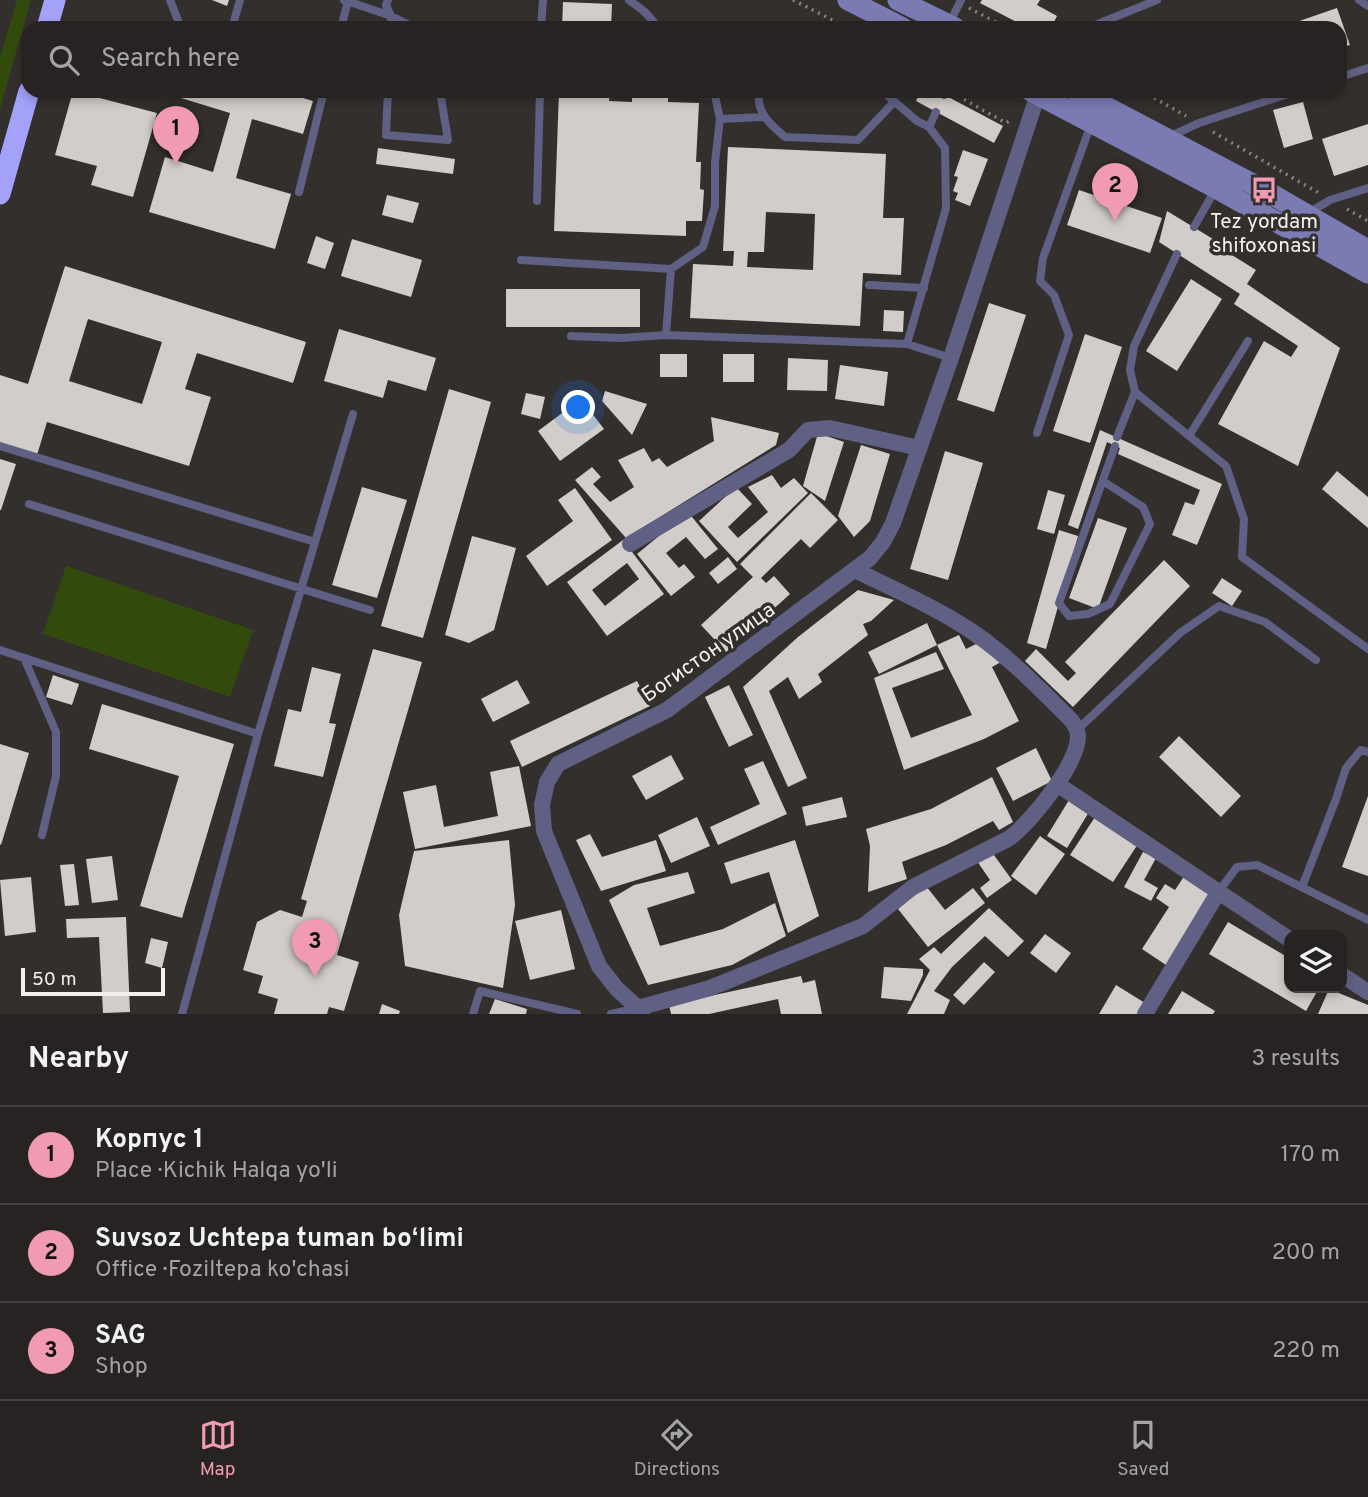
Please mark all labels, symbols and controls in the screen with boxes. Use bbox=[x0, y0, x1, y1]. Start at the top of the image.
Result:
search box bbox=[21, 21, 1347, 98]
icon: search bbox=[45, 41, 83, 79]
text: Search here bbox=[101, 43, 240, 76]
pin: 1 bbox=[153, 106, 199, 164]
pin: 2 bbox=[1092, 163, 1138, 221]
bus stop icon: Tez yordam shifoxonasi bbox=[1249, 175, 1279, 205]
place label: Tez yordam shifoxonasi bbox=[1210, 209, 1318, 260]
your location bbox=[561, 390, 595, 424]
street label: Богистон улица bbox=[637, 597, 781, 709]
pin: 3 bbox=[292, 919, 338, 977]
map controls bbox=[1284, 930, 1347, 993]
button: layers bbox=[1284, 930, 1347, 993]
scale bar bbox=[21, 965, 164, 997]
text: 50 m bbox=[32, 968, 77, 992]
text: Nearby bbox=[28, 1041, 129, 1078]
text: 3 results bbox=[1251, 1045, 1340, 1074]
text: Корпус 1 bbox=[95, 1124, 204, 1157]
text: 1 bbox=[46, 1141, 56, 1170]
text: 170 m bbox=[1281, 1141, 1340, 1170]
text: Place · Kichik Halqa yo'li bbox=[95, 1157, 338, 1186]
text: Suvsoz Uchtepa tuman boʻlimi bbox=[95, 1223, 464, 1256]
text: 2 bbox=[44, 1239, 58, 1268]
text: 200 m bbox=[1272, 1239, 1340, 1268]
text: Office · Foziltepa ko'chasi bbox=[95, 1256, 350, 1285]
text: SAG bbox=[95, 1320, 146, 1353]
text: 3 bbox=[44, 1337, 58, 1366]
text: 220 m bbox=[1272, 1337, 1340, 1366]
text: Shop bbox=[95, 1353, 148, 1382]
tab: Map bbox=[199, 1416, 237, 1482]
tab: Directions bbox=[634, 1416, 720, 1482]
tab: Saved bbox=[1117, 1416, 1169, 1482]

